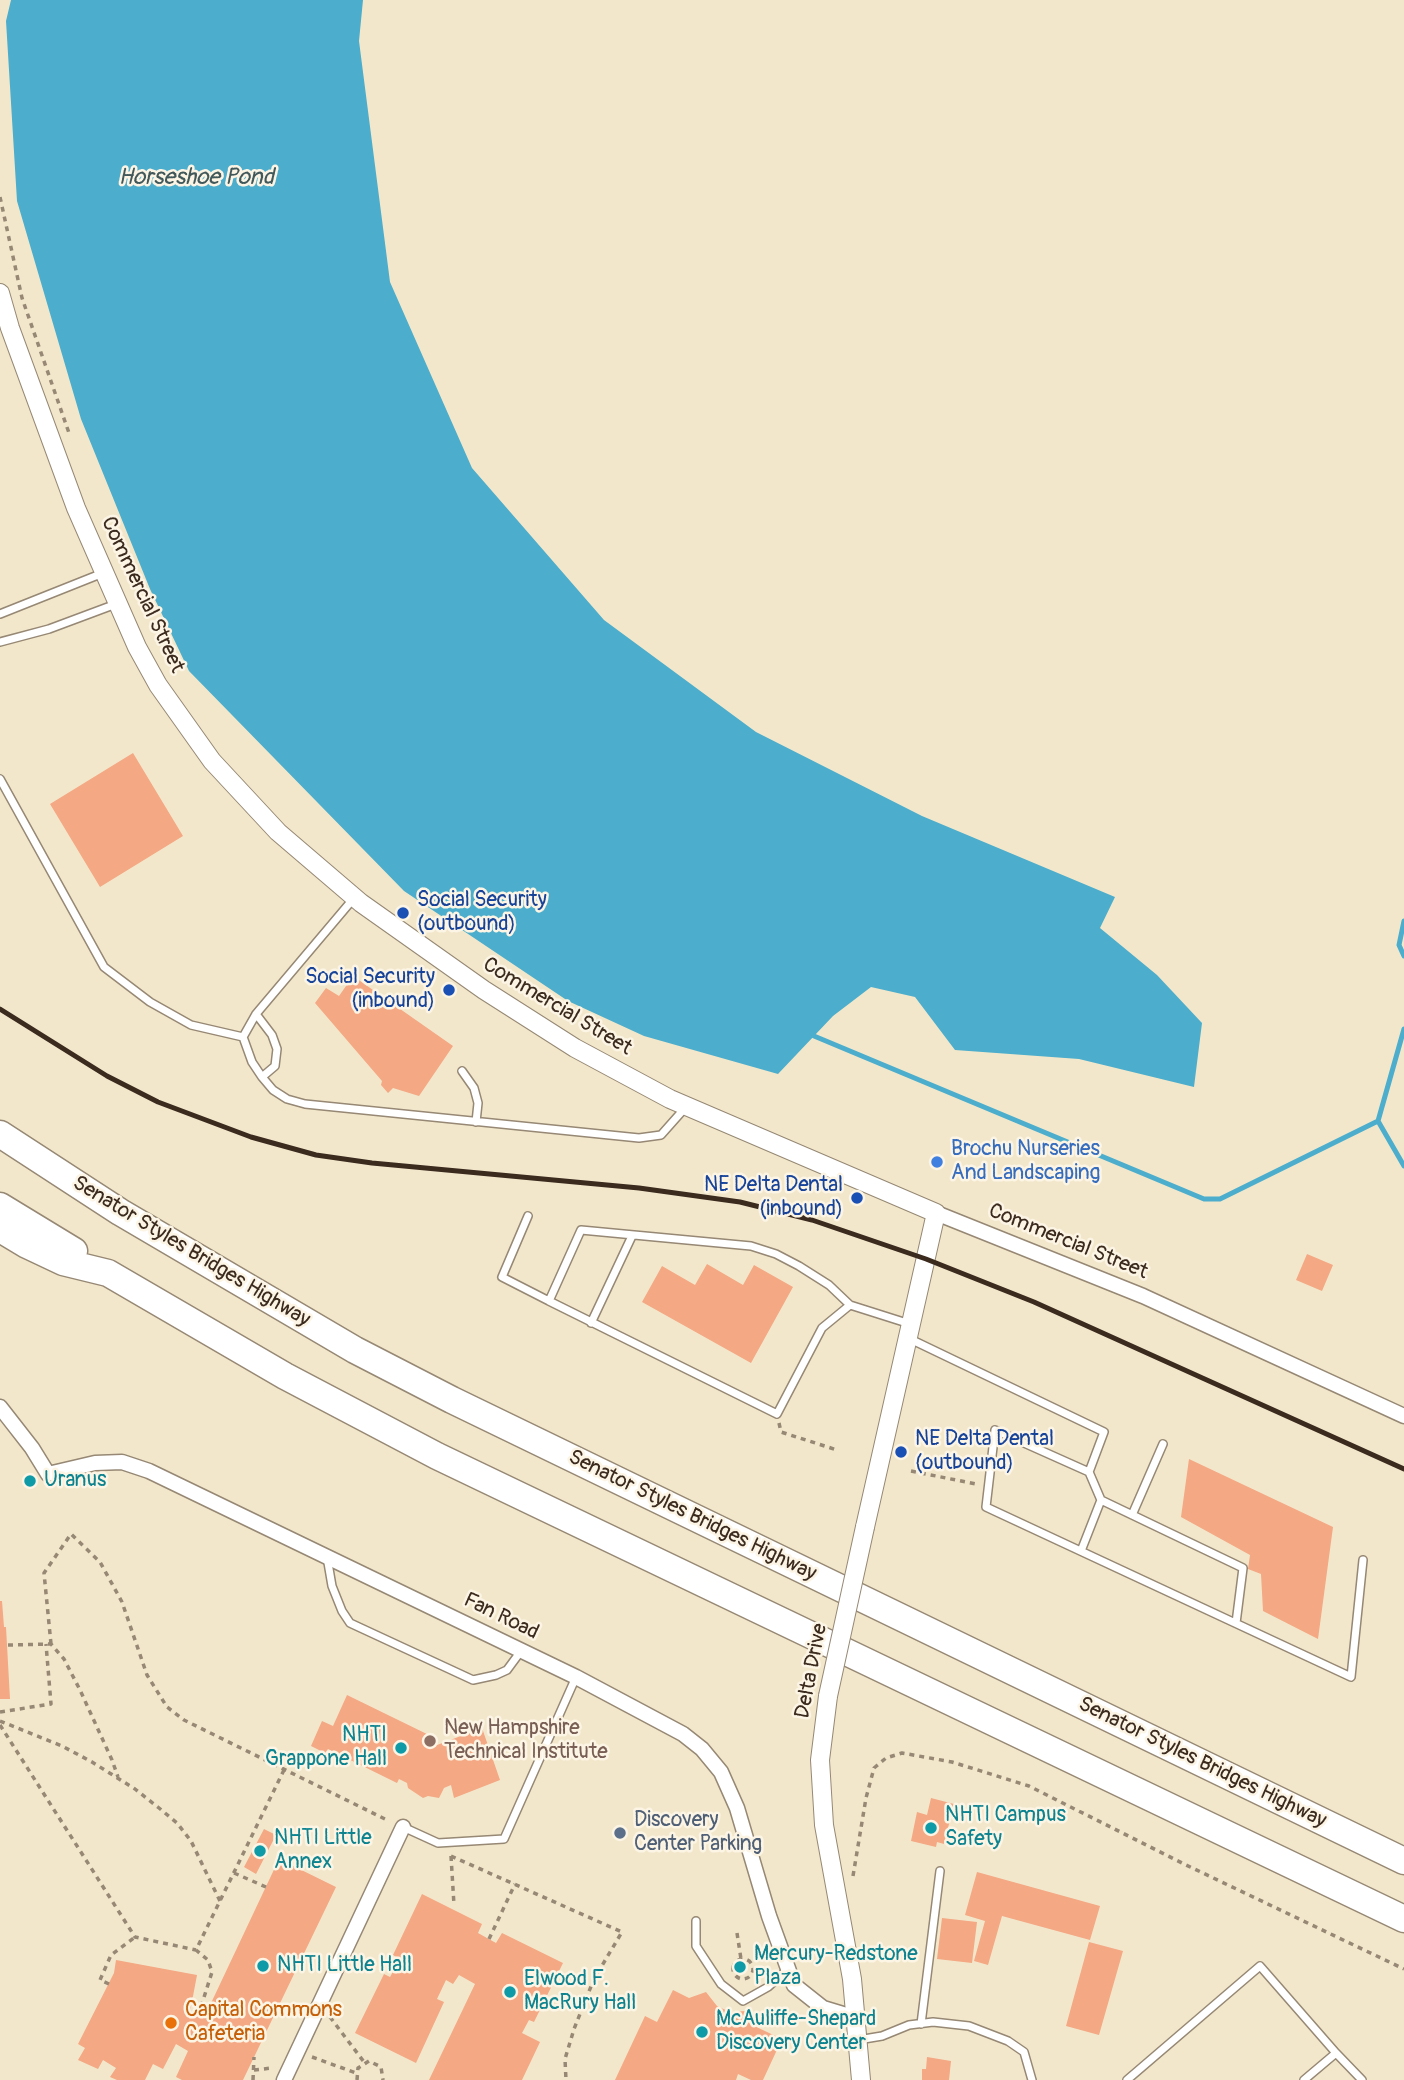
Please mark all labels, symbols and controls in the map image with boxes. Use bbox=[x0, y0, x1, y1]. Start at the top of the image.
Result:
water label: Horseshoe Pond bbox=[118, 164, 274, 192]
street label: Commercial Street bbox=[95, 513, 189, 677]
place label: Social Security (outbound) bbox=[417, 888, 547, 938]
marker: Social Security (outbound) bbox=[395, 905, 411, 921]
street label: Commercial Street bbox=[478, 953, 636, 1061]
place label: Social Security (inbound) bbox=[305, 965, 435, 1015]
marker: Social Security (inbound) bbox=[441, 982, 457, 998]
place label: Brochu Nurseries And Landscaping bbox=[951, 1137, 1100, 1187]
marker: Brochu Nurseries And Landscaping bbox=[929, 1154, 945, 1170]
street label: Senator Styles Bridges Highway bbox=[68, 1171, 314, 1333]
place label: NE Delta Dental (inbound) bbox=[704, 1173, 843, 1223]
marker: NE Delta Dental (inbound) bbox=[849, 1190, 865, 1206]
street label: Commercial Street bbox=[985, 1199, 1151, 1285]
place label: NE Delta Dental (outbound) bbox=[915, 1427, 1054, 1477]
marker: NE Delta Dental (outbound) bbox=[893, 1444, 909, 1460]
street label: Senator Styles Bridges Highway bbox=[564, 1445, 820, 1587]
place label: Uranus bbox=[44, 1468, 106, 1494]
marker: Uranus bbox=[22, 1473, 38, 1489]
street label: Fan Road bbox=[459, 1588, 543, 1646]
street label: Delta Drive bbox=[790, 1621, 834, 1721]
street label: Senator Styles Bridges Highway bbox=[1074, 1692, 1330, 1834]
place label: New Hampshire Technical Institute bbox=[444, 1716, 608, 1766]
place label: NHTI Grappone Hall bbox=[265, 1723, 387, 1773]
marker: New Hampshire Technical Institute bbox=[422, 1733, 438, 1749]
marker: NHTI Grappone Hall bbox=[393, 1740, 409, 1756]
place label: NHTI Campus Safety bbox=[945, 1803, 1066, 1853]
place label: Discovery Center Parking bbox=[634, 1808, 762, 1858]
marker: NHTI Campus Safety bbox=[923, 1820, 939, 1836]
marker: Discovery Center Parking bbox=[612, 1825, 628, 1841]
place label: NHTI Little Annex bbox=[274, 1826, 371, 1876]
marker: NHTI Little Annex bbox=[252, 1843, 268, 1859]
place label: Mercury-Redstone Plaza bbox=[754, 1942, 918, 1992]
place label: NHTI Little Hall bbox=[277, 1953, 412, 1979]
marker: NHTI Little Hall bbox=[255, 1958, 271, 1974]
marker: Mercury-Redstone Plaza bbox=[732, 1959, 748, 1975]
place label: Elwood F. MacRury Hall bbox=[524, 1967, 636, 2017]
marker: Elwood F. MacRury Hall bbox=[502, 1984, 518, 2000]
place label: Capital Commons Cafeteria bbox=[185, 1998, 342, 2048]
place label: McAuliffe-Shepard Discovery Center bbox=[716, 2007, 876, 2057]
marker: Capital Commons Cafeteria bbox=[163, 2015, 179, 2031]
marker: McAuliffe-Shepard Discovery Center bbox=[694, 2024, 710, 2040]

